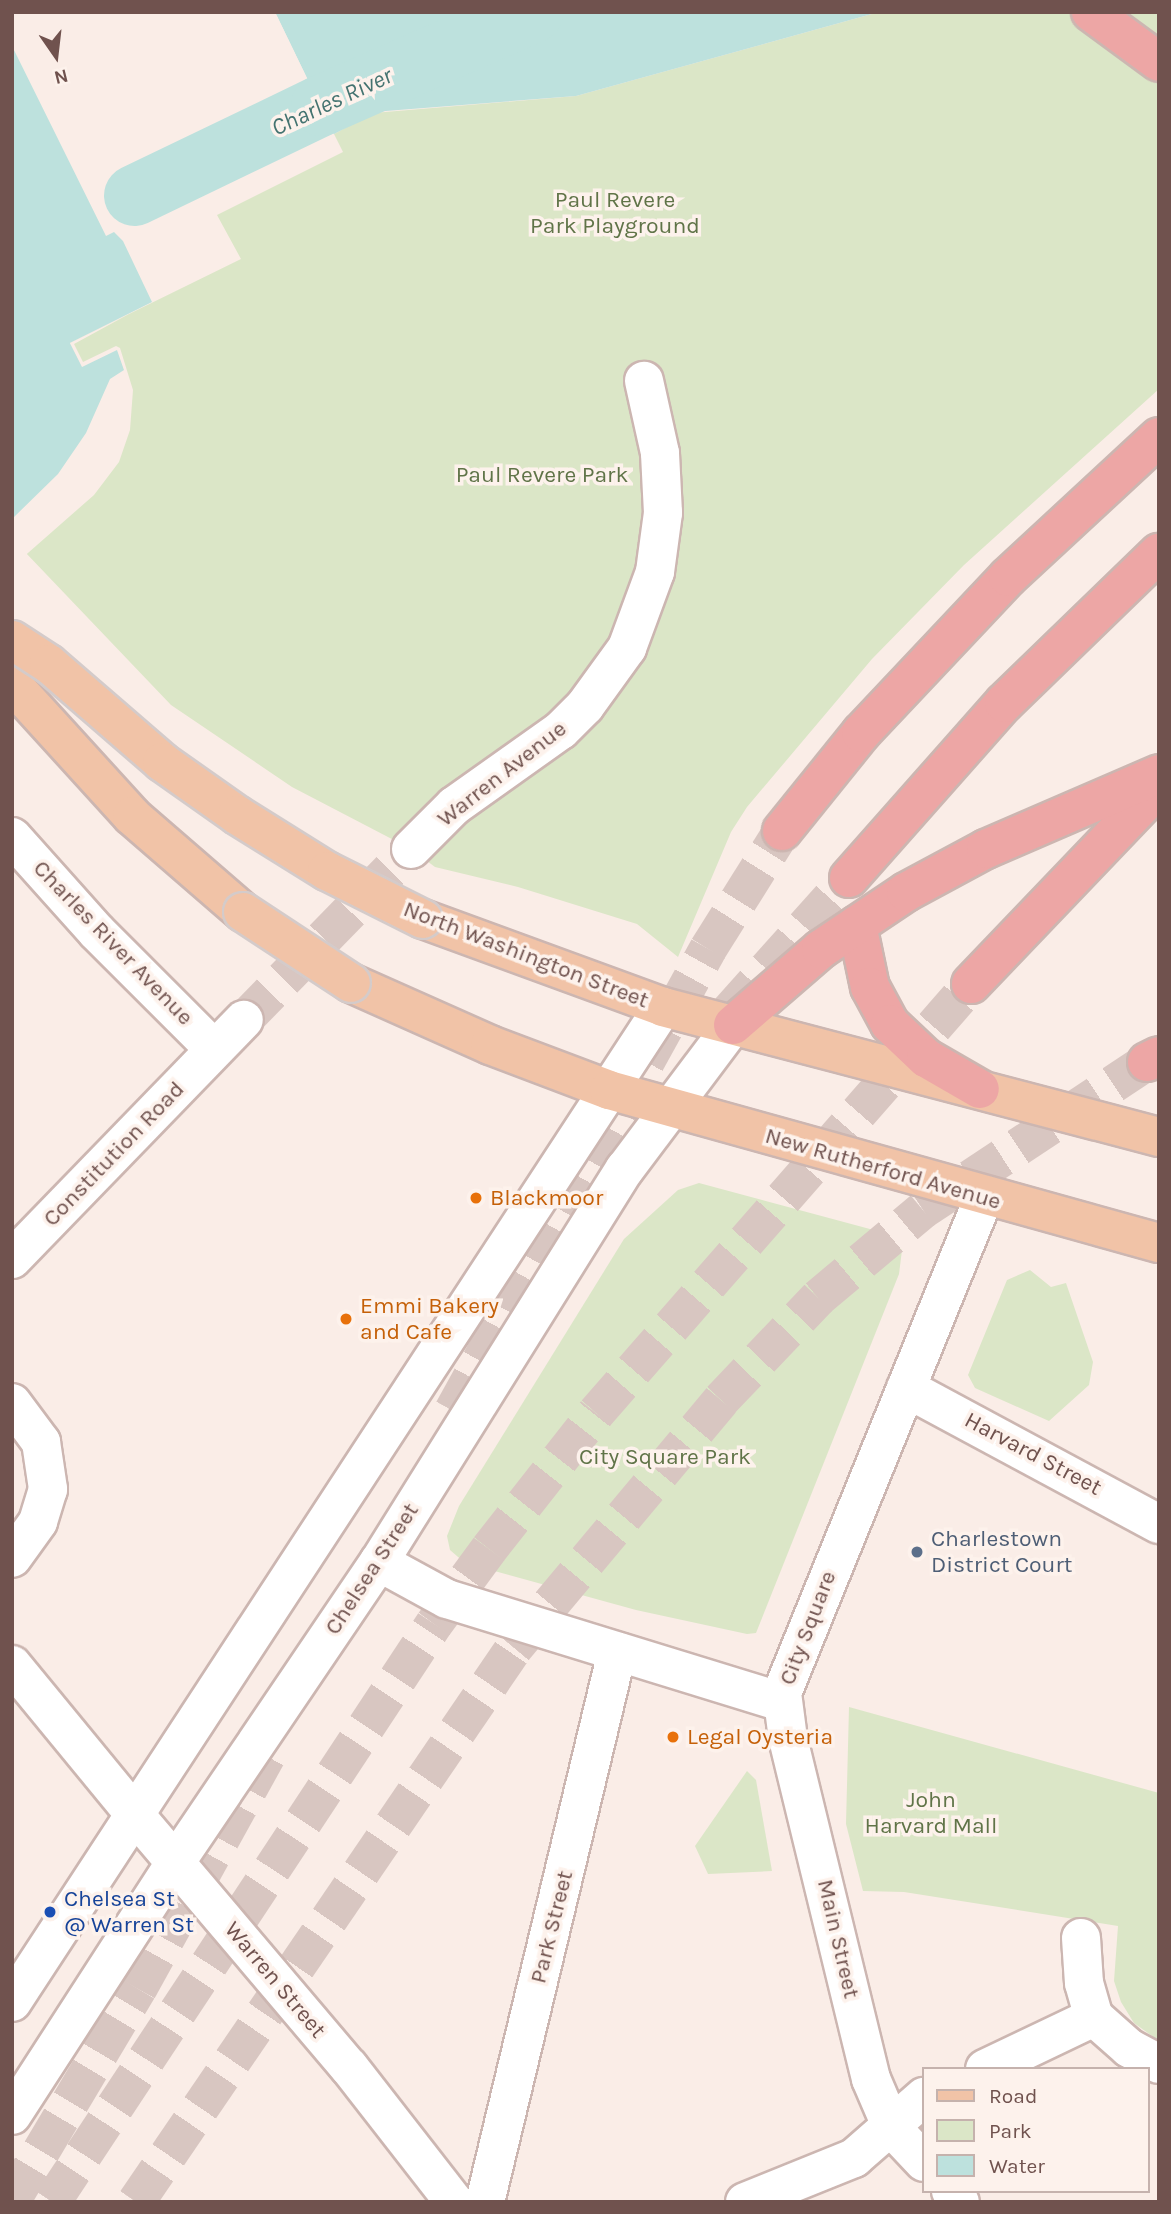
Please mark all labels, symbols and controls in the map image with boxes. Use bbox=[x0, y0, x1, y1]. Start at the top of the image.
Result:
north arrow bbox=[21, 21, 91, 91]
water label: Charles River bbox=[267, 61, 397, 143]
text: N bbox=[52, 64, 70, 89]
park label: Paul Revere Park Playground bbox=[530, 186, 700, 240]
park label: Paul Revere Park bbox=[456, 461, 628, 489]
street label: Warren Avenue bbox=[432, 715, 572, 833]
street label: Charles River Avenue bbox=[27, 855, 199, 1031]
street label: North Washington Street bbox=[399, 895, 653, 1015]
street label: Constitution Road bbox=[38, 1076, 190, 1232]
street label: New Rutherford Avenue bbox=[762, 1122, 1004, 1216]
place label: Blackmoor bbox=[490, 1184, 603, 1212]
marker: Blackmoor bbox=[468, 1190, 484, 1206]
place label: Emmi Bakery and Cafe bbox=[360, 1292, 499, 1346]
marker: Emmi Bakery and Cafe bbox=[338, 1311, 354, 1327]
street label: Harvard Street bbox=[960, 1406, 1106, 1502]
park label: City Square Park bbox=[579, 1443, 751, 1471]
street label: Chelsea Street bbox=[319, 1498, 425, 1640]
place label: Charlestown District Court bbox=[931, 1525, 1072, 1579]
marker: Charlestown District Court bbox=[909, 1544, 925, 1560]
street label: City Square bbox=[774, 1567, 842, 1689]
place label: Legal Oysteria bbox=[687, 1723, 833, 1751]
marker: Legal Oysteria bbox=[665, 1729, 681, 1745]
park label: John Harvard Mall bbox=[865, 1786, 997, 1840]
street label: Park Street bbox=[525, 1868, 579, 1986]
street label: Main Street bbox=[811, 1877, 865, 2001]
place label: Chelsea St @ Warren St bbox=[64, 1885, 194, 1939]
marker: Chelsea St @ Warren St bbox=[42, 1904, 58, 1920]
street label: Warren Street bbox=[218, 1916, 332, 2044]
legend bbox=[922, 2067, 1150, 2193]
text: Road bbox=[989, 2084, 1037, 2108]
text: Park bbox=[989, 2119, 1032, 2143]
text: Water bbox=[989, 2154, 1045, 2178]

